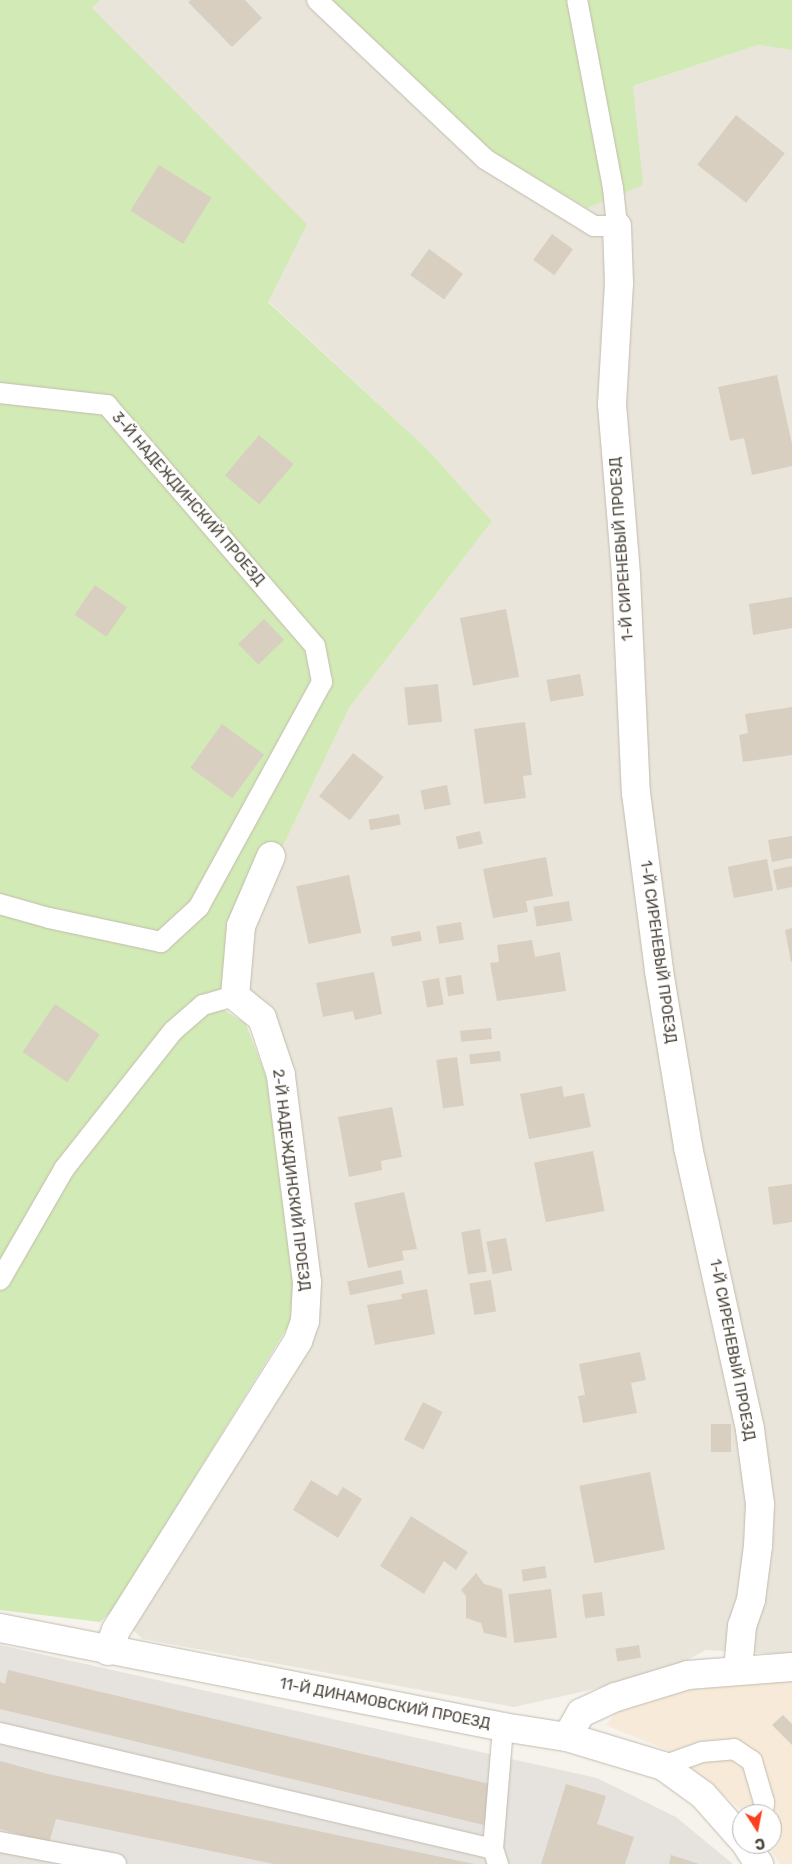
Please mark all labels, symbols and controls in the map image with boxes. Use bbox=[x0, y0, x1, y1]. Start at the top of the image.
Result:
street label: 3-Й НАДЕЖДИНСКИЙ ПРОЕЗД bbox=[108, 409, 268, 589]
street label: 1-Й СИРЕНЕВЫЙ ПРОЕЗД bbox=[607, 456, 637, 642]
street label: 1-Й СИРЕНЕВЫЙ ПРОЕЗД bbox=[636, 859, 680, 1045]
street label: 2-Й НАДЕЖДИНСКИЙ ПРОЕЗД bbox=[268, 1068, 314, 1292]
street label: 1-Й СИРЕНЕВЫЙ ПРОЕЗД bbox=[706, 1258, 758, 1442]
street label: 11-Й ДИНАМОВСКИЙ ПРОЕЗД bbox=[278, 1675, 492, 1733]
north arrow bbox=[732, 1804, 782, 1854]
text: С bbox=[753, 1834, 766, 1853]

